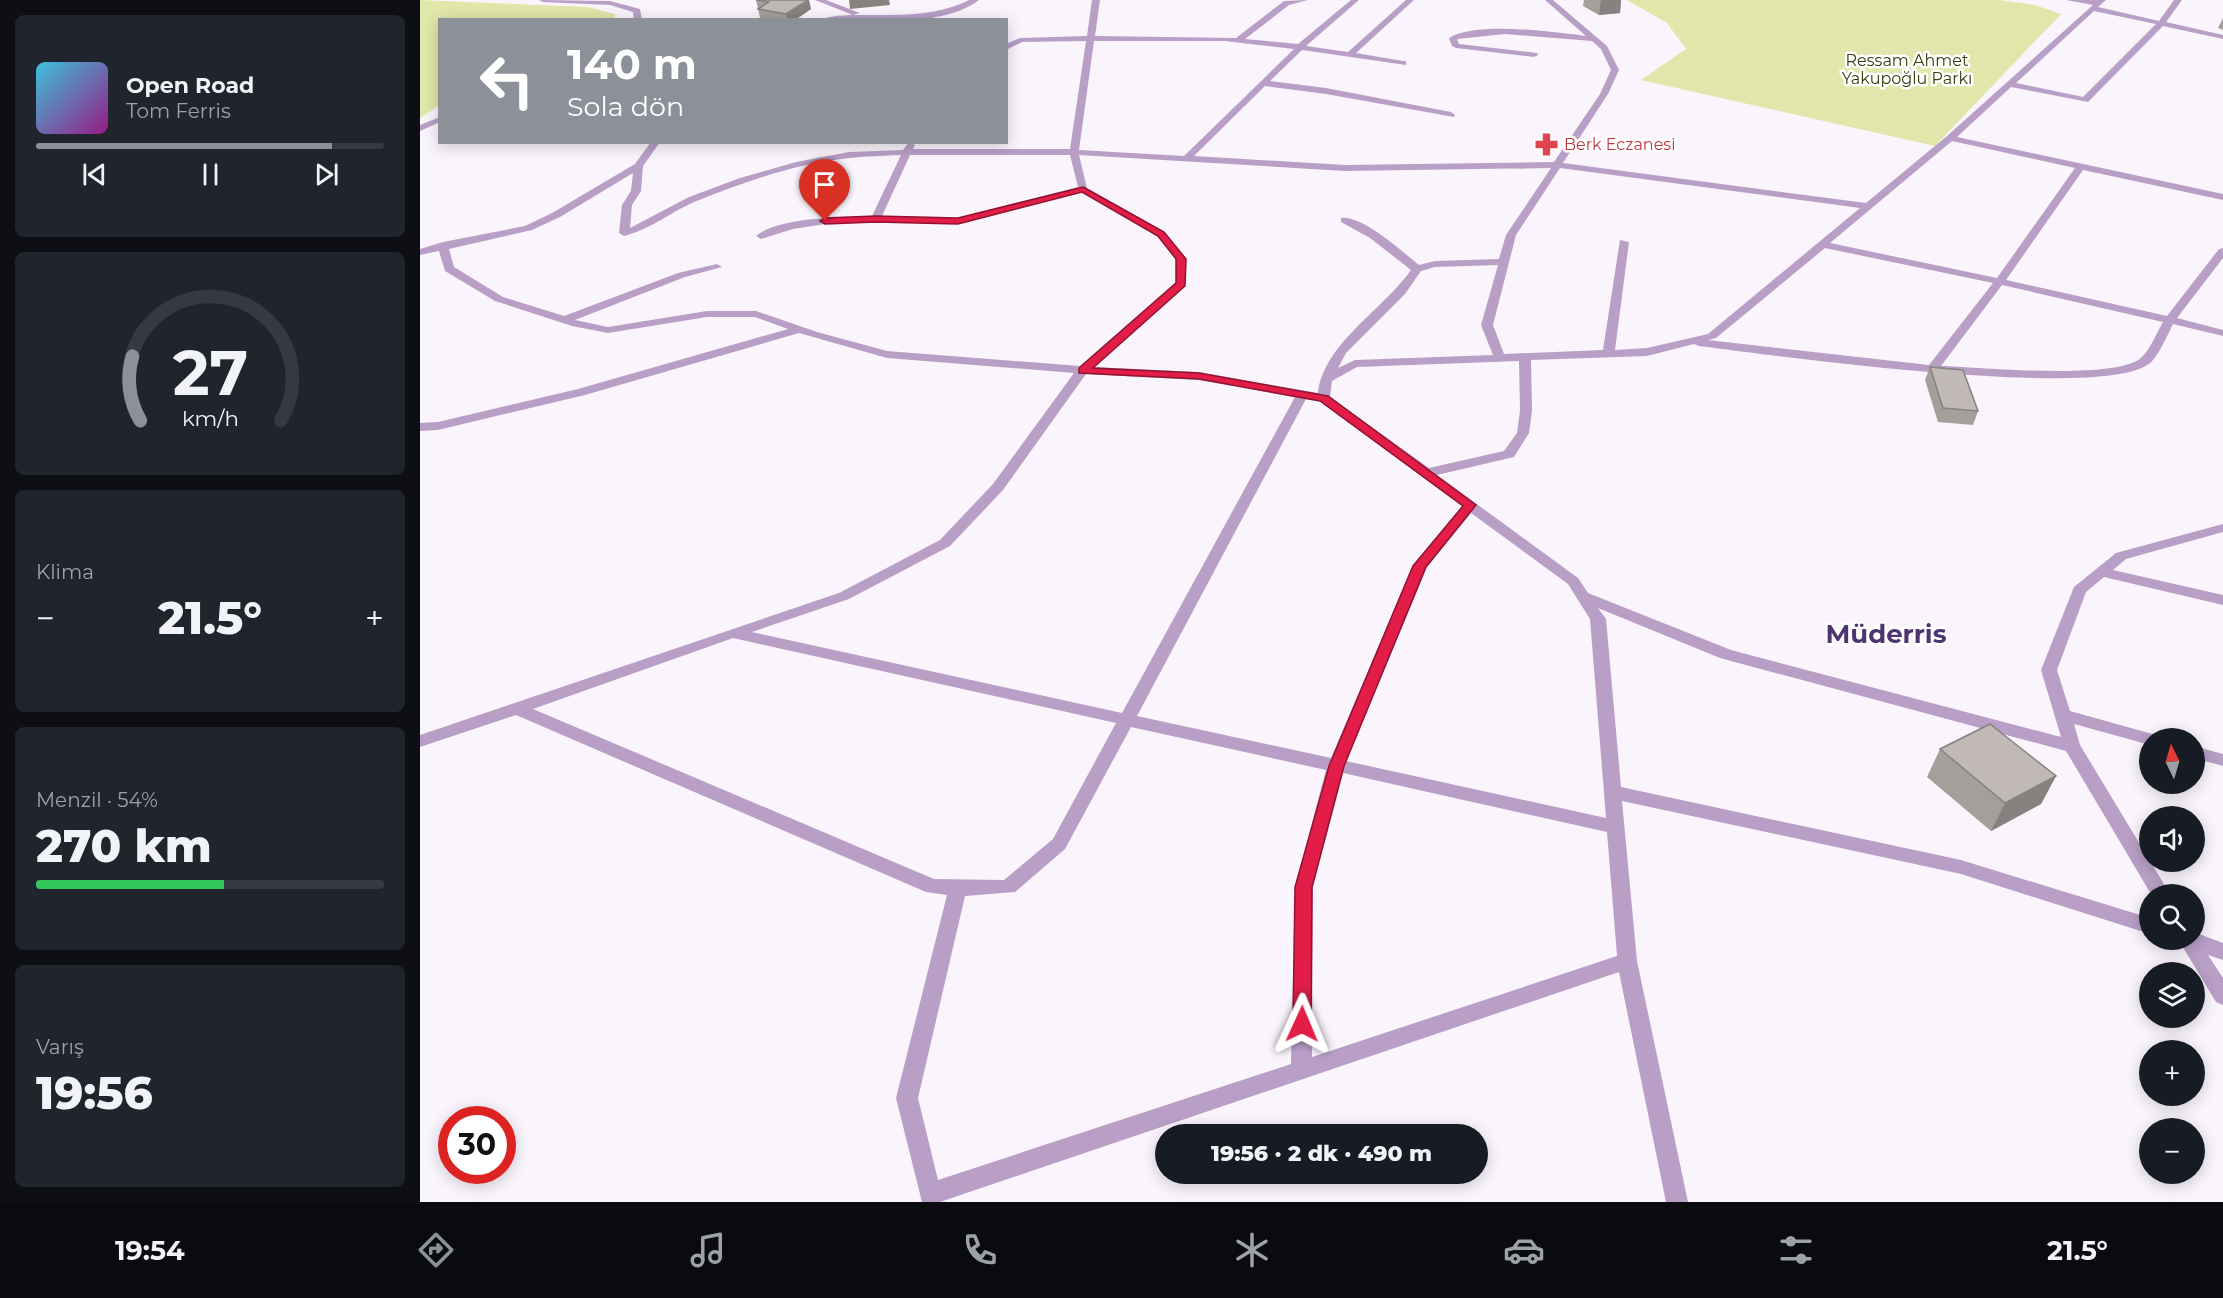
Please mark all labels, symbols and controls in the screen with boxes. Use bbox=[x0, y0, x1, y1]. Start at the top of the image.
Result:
text: 140 m bbox=[567, 38, 697, 90]
icon: left bbox=[468, 42, 546, 120]
park label: Ressam Ahmet Yakupoğlu Parkı bbox=[1842, 51, 1972, 88]
text: Open Road bbox=[126, 72, 254, 99]
text: Sola dön bbox=[567, 90, 684, 123]
text: Tom Ferris bbox=[126, 99, 231, 123]
pharmacy icon: Berk Eczanesi bbox=[1533, 131, 1559, 157]
place label: Berk Eczanesi bbox=[1564, 135, 1675, 154]
icon: previous bbox=[78, 158, 111, 191]
icon: pause bbox=[194, 158, 227, 191]
icon: next bbox=[310, 158, 343, 191]
pin bbox=[799, 159, 850, 221]
icon: arrive bbox=[808, 168, 841, 201]
text: 27 bbox=[172, 335, 248, 411]
text: km/h bbox=[181, 405, 239, 431]
text: Klima bbox=[36, 560, 94, 584]
text: 21.5° bbox=[158, 590, 262, 645]
text: − bbox=[36, 598, 55, 638]
text: + bbox=[365, 598, 384, 638]
district label: Müderris bbox=[1826, 618, 1947, 650]
north arrow bbox=[2139, 728, 2205, 794]
map controls bbox=[2139, 728, 2205, 1184]
text: Menzil · 54% bbox=[36, 788, 158, 812]
button: sound bbox=[2139, 806, 2205, 872]
text: 270 km bbox=[36, 818, 212, 873]
button: search bbox=[2139, 884, 2205, 950]
button: layers bbox=[2139, 962, 2205, 1028]
position arrow bbox=[1270, 992, 1334, 1056]
text: Varış bbox=[36, 1035, 84, 1059]
button: + bbox=[2139, 1040, 2205, 1106]
text: 19:56 bbox=[36, 1065, 153, 1120]
speed limit sign: 30 bbox=[438, 1106, 516, 1184]
button: − bbox=[2139, 1118, 2205, 1184]
text: 19:56 · 2 dk · 490 m bbox=[1211, 1140, 1432, 1167]
icon: directions bbox=[415, 1229, 457, 1271]
icon: music bbox=[687, 1229, 729, 1271]
icon: phone bbox=[959, 1229, 1001, 1271]
icon: climate bbox=[1231, 1229, 1273, 1271]
icon: car bbox=[1503, 1229, 1545, 1271]
icon: filters bbox=[1775, 1229, 1817, 1271]
text: 19:54 bbox=[115, 1234, 185, 1267]
text: 21.5° bbox=[2047, 1234, 2108, 1267]

